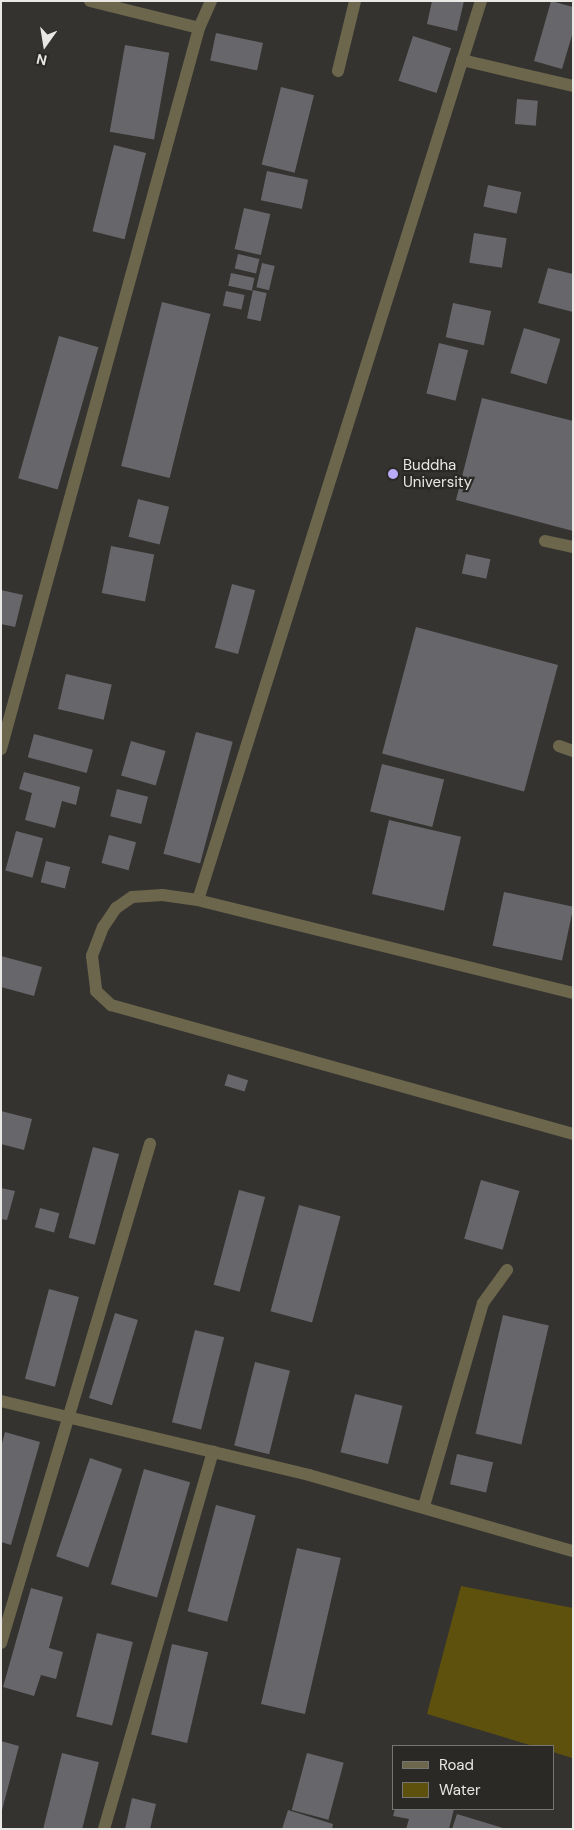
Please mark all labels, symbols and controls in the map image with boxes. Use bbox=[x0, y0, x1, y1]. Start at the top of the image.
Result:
north arrow bbox=[20, 20, 70, 70]
text: N bbox=[35, 50, 49, 70]
place label: Buddha University bbox=[403, 456, 472, 491]
marker: Buddha University bbox=[387, 468, 399, 480]
legend bbox=[392, 1745, 554, 1810]
text: Road bbox=[439, 1755, 474, 1775]
text: Water bbox=[439, 1780, 480, 1800]

